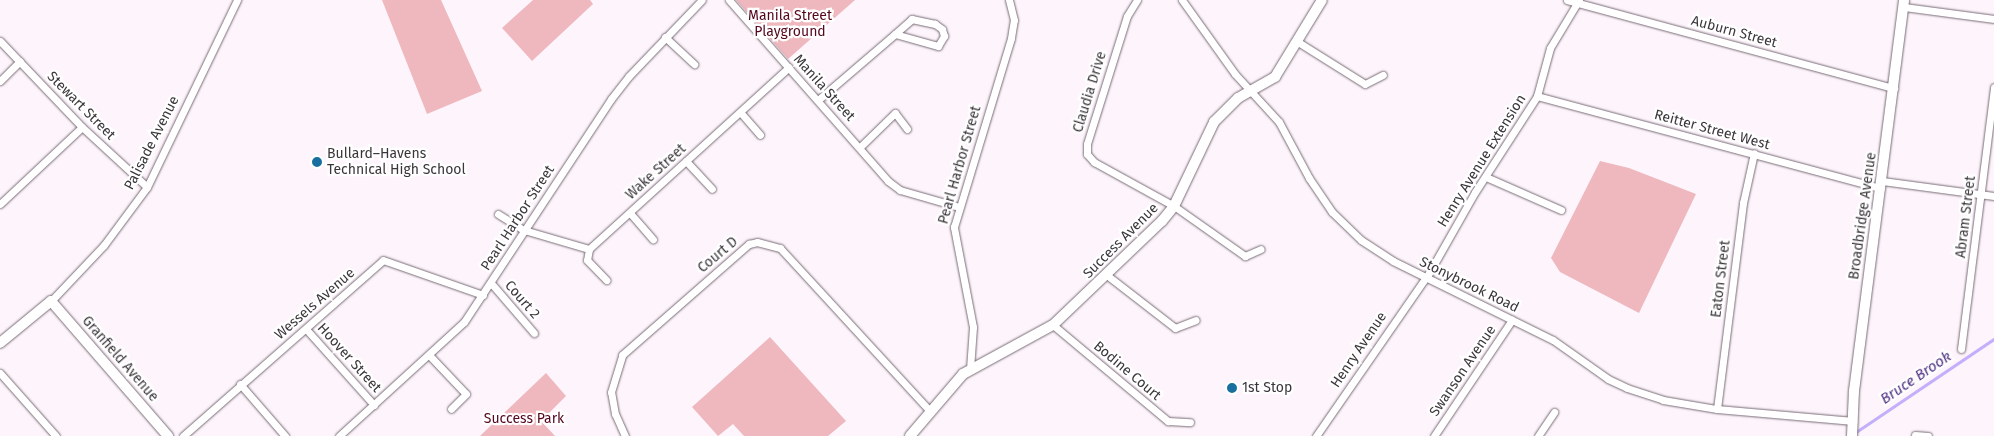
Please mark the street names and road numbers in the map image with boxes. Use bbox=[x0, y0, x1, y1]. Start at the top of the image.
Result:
street label: Auburn Street bbox=[1689, 13, 1779, 51]
street label: Claudia Drive bbox=[1070, 49, 1110, 135]
street label: Manila Street bbox=[790, 51, 858, 125]
street label: Stewart Street bbox=[43, 68, 119, 144]
street label: Henry Avenue Extension bbox=[1434, 92, 1530, 230]
street label: Palisade Avenue bbox=[121, 93, 183, 193]
street label: Pearl Harbor Street bbox=[935, 104, 985, 226]
street label: Reitter Street West bbox=[1652, 107, 1772, 153]
street label: Wake Street bbox=[622, 141, 690, 203]
street label: Broadbridge Avenue bbox=[1846, 151, 1880, 281]
street label: Pearl Harbor Street bbox=[478, 162, 558, 274]
street label: Abram Street bbox=[1953, 175, 1979, 259]
street label: Success Avenue bbox=[1080, 200, 1162, 282]
street label: Court D bbox=[695, 233, 741, 277]
street label: Eaton Street bbox=[1708, 239, 1734, 319]
street label: Stonybrook Road bbox=[1417, 254, 1521, 316]
street label: Wessels Avenue bbox=[272, 265, 358, 343]
street label: Court 2 bbox=[501, 278, 543, 322]
street label: Henry Avenue bbox=[1327, 309, 1391, 391]
street label: Granfield Avenue bbox=[78, 313, 162, 405]
street label: Hoover Street bbox=[314, 320, 384, 396]
street label: Swanson Avenue bbox=[1426, 322, 1500, 420]
street label: Bodine Court bbox=[1090, 338, 1164, 404]

